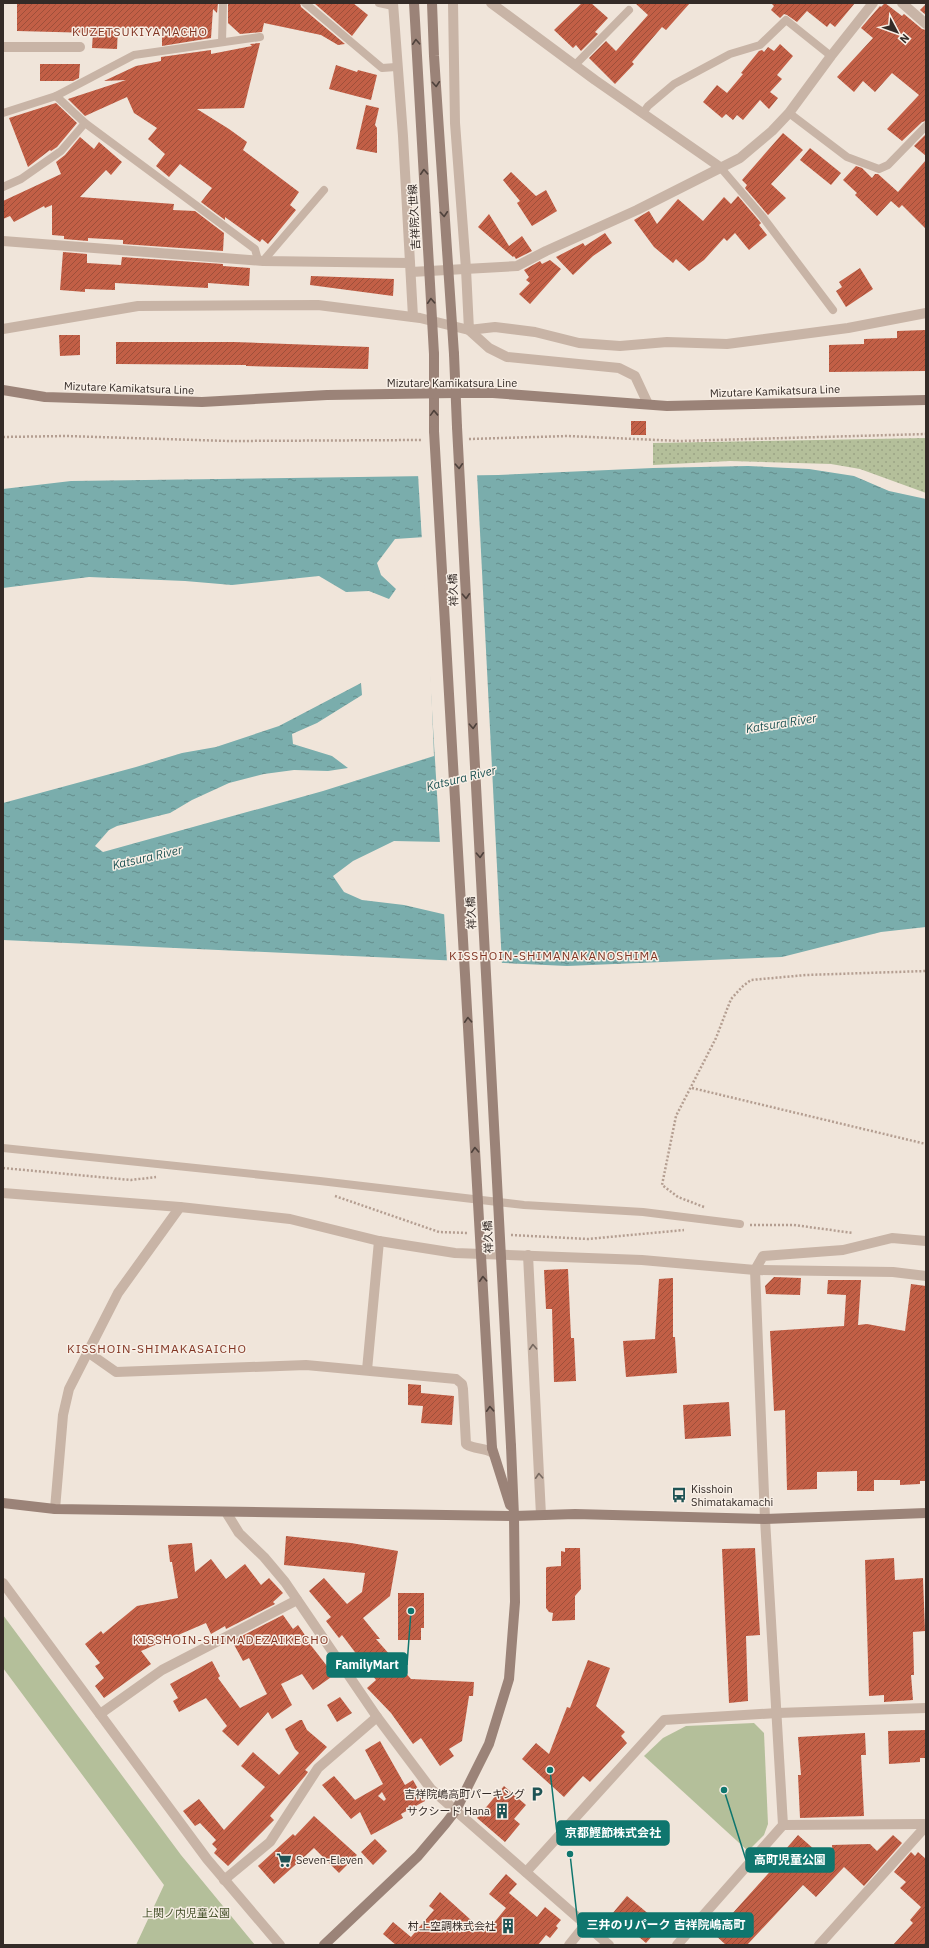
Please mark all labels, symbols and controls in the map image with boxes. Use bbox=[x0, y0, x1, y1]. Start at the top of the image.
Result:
north arrow bbox=[877, 12, 917, 52]
district label: KUZETSUKIYAMACHO bbox=[72, 24, 208, 39]
text: N bbox=[897, 31, 912, 46]
one-way arrow bbox=[412, 39, 421, 45]
one-way arrow bbox=[431, 81, 440, 87]
one-way arrow bbox=[419, 169, 428, 175]
street label: 吉祥院久世線 bbox=[405, 184, 423, 250]
one-way arrow bbox=[440, 211, 449, 217]
one-way arrow bbox=[426, 298, 435, 304]
street label: Mizutare Kamikatsura Line bbox=[387, 376, 517, 390]
street label: Mizutare Kamikatsura Line bbox=[64, 379, 194, 397]
street label: Mizutare Kamikatsura Line bbox=[710, 382, 840, 400]
one-way arrow bbox=[429, 410, 438, 416]
one-way arrow bbox=[455, 463, 463, 469]
street label: 祥久橋 bbox=[445, 573, 461, 607]
one-way arrow bbox=[461, 593, 470, 599]
water label: Katsura River bbox=[745, 710, 818, 736]
one-way arrow bbox=[468, 723, 477, 729]
water label: Katsura River bbox=[425, 762, 498, 794]
water label: Katsura River bbox=[111, 842, 184, 872]
one-way arrow bbox=[475, 852, 484, 858]
street label: 祥久橋 bbox=[463, 896, 479, 930]
district label: KISSHOIN-SHIMANAKANOSHIMA bbox=[449, 948, 659, 963]
one-way arrow bbox=[463, 1017, 472, 1023]
one-way arrow bbox=[471, 1147, 480, 1153]
street label: 祥久橋 bbox=[480, 1220, 496, 1254]
one-way arrow bbox=[478, 1276, 487, 1282]
district label: KISSHOIN-SHIMAKASAICHO bbox=[67, 1341, 247, 1356]
one-way arrow bbox=[528, 1344, 537, 1350]
one-way arrow bbox=[486, 1406, 494, 1412]
one-way arrow bbox=[534, 1473, 543, 1479]
place label: Kisshoin Shimatakamachi bbox=[691, 1482, 773, 1509]
bus stop icon: Kisshoin Shimatakamachi bbox=[670, 1486, 688, 1504]
district label: KISSHOIN-SHIMADEZAIKECHO bbox=[133, 1632, 329, 1647]
callout: FamilyMart bbox=[327, 1653, 407, 1677]
text: FamilyMart bbox=[335, 1657, 399, 1672]
parking icon: 吉祥院嶋高町パーキング bbox=[528, 1785, 546, 1803]
place label: 吉祥院嶋高町パーキング bbox=[404, 1787, 525, 1801]
building icon: サクシード Hana bbox=[493, 1802, 511, 1820]
place label: サクシード Hana bbox=[407, 1804, 490, 1818]
callout: 京都鰹節株式会社 bbox=[557, 1821, 669, 1845]
text: 京都鰹節株式会社 bbox=[565, 1825, 661, 1840]
callout: 高町児童公園 bbox=[746, 1848, 834, 1872]
supermarket icon: Seven-Eleven bbox=[275, 1851, 293, 1869]
text: 高町児童公園 bbox=[754, 1852, 826, 1867]
place label: Seven-Eleven bbox=[296, 1853, 363, 1867]
park label: 上関ノ内児童公園 bbox=[142, 1906, 230, 1920]
callout: 三井のリパーク 吉祥院嶋高町 bbox=[578, 1913, 753, 1937]
building icon: 村上空調株式会社 bbox=[499, 1917, 517, 1935]
text: 三井のリパーク 吉祥院嶋高町 bbox=[587, 1917, 745, 1932]
place label: 村上空調株式会社 bbox=[408, 1919, 496, 1933]

